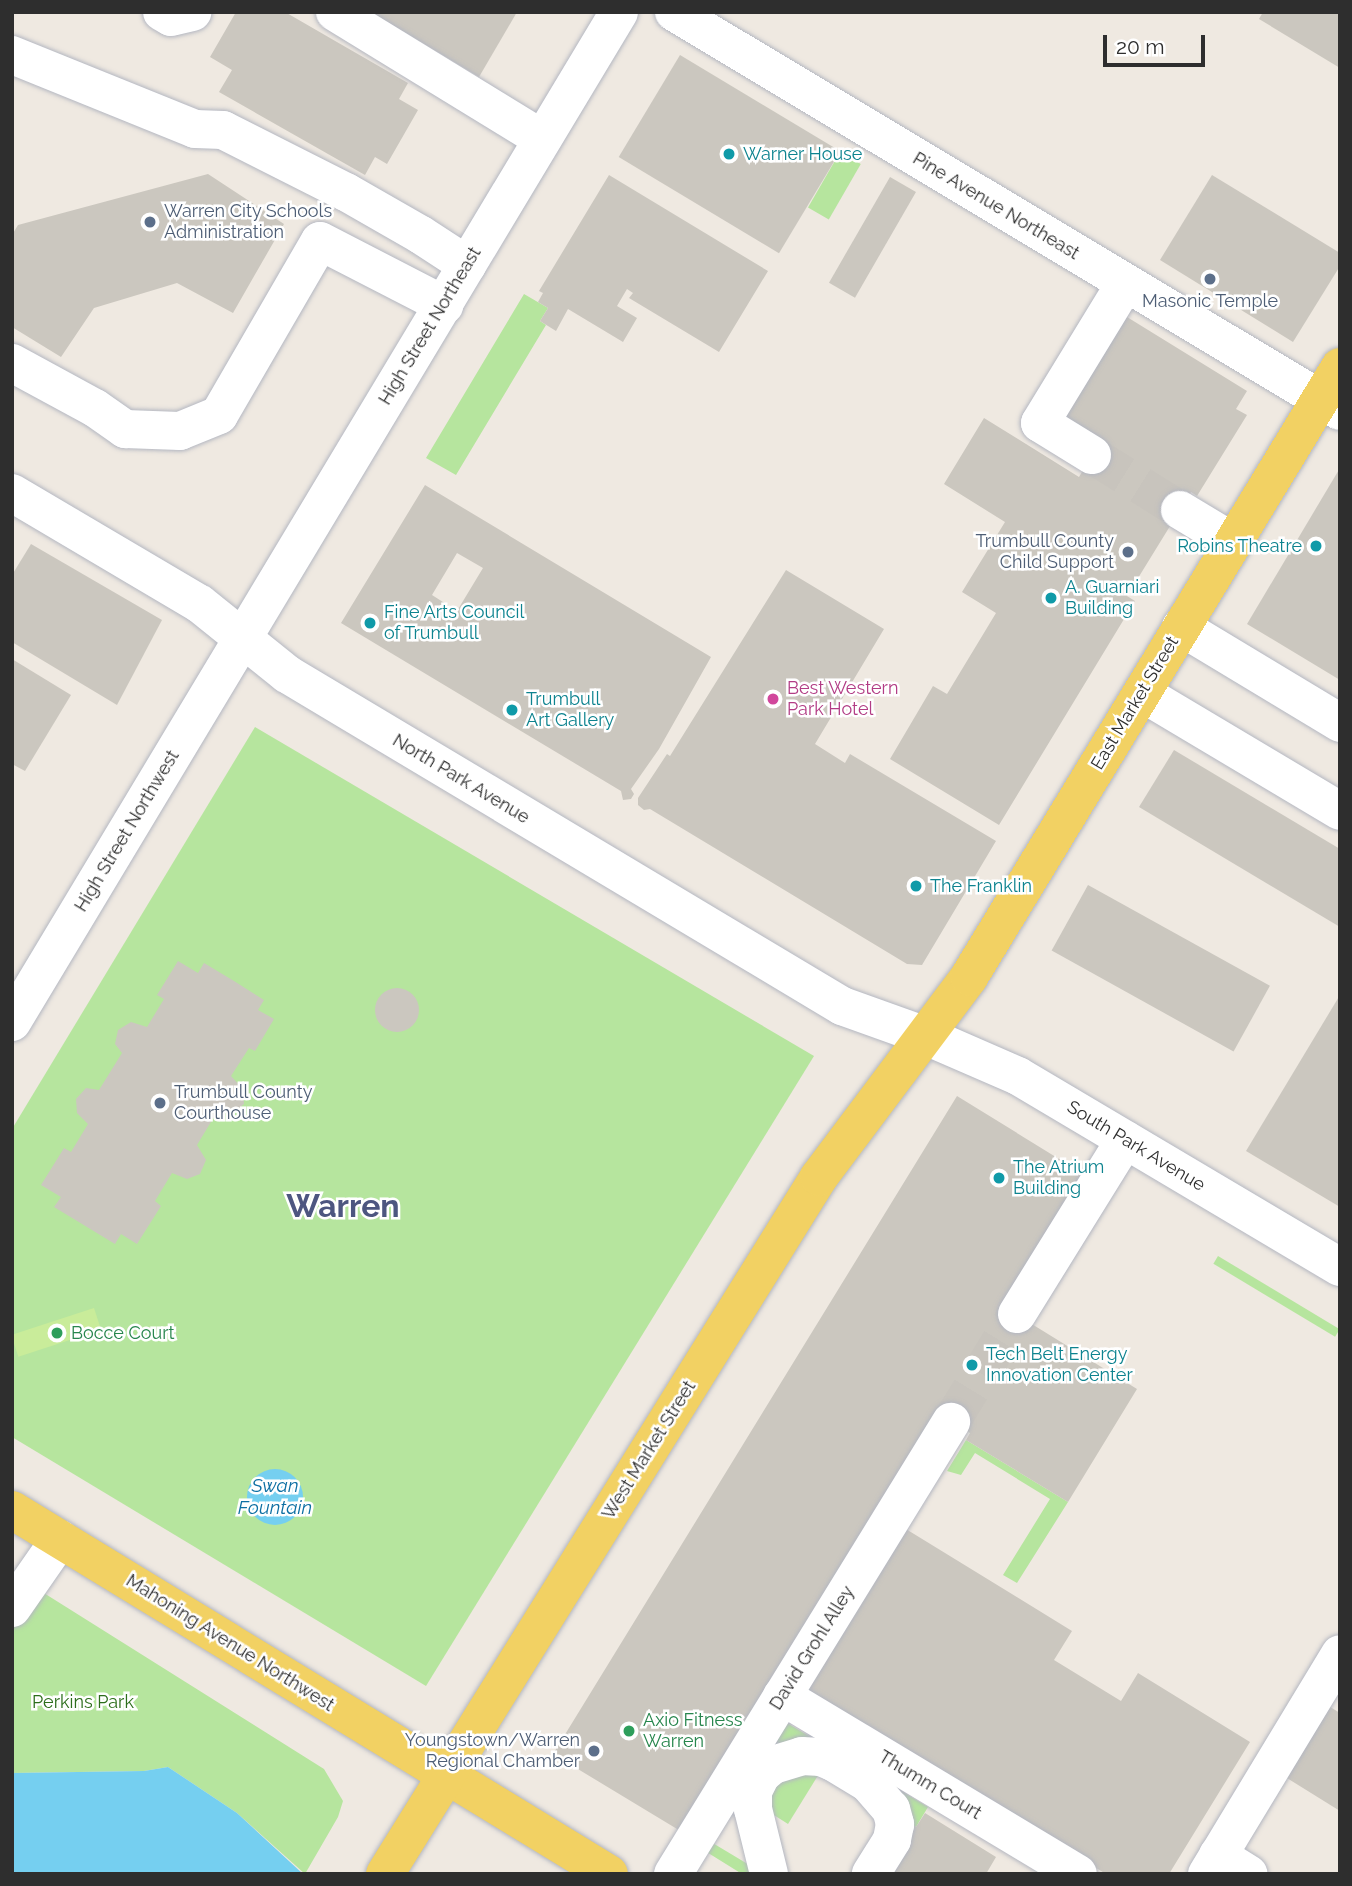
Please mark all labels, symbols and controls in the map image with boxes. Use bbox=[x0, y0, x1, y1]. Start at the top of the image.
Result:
scale bar bbox=[1107, 21, 1208, 65]
text: 20 m bbox=[1116, 34, 1164, 59]
place label: Warner House bbox=[743, 143, 863, 165]
marker: Warner House bbox=[721, 146, 737, 162]
street label: Pine Avenue Northeast bbox=[909, 148, 1083, 264]
place label: Warren City Schools Administration bbox=[164, 201, 333, 244]
marker: Warren City Schools Administration bbox=[142, 214, 158, 230]
street label: High Street Northeast bbox=[374, 243, 486, 409]
marker: Masonic Temple bbox=[1202, 271, 1218, 287]
place label: Masonic Temple bbox=[1142, 290, 1278, 312]
place label: Trumbull County Child Support bbox=[975, 531, 1114, 574]
place label: Robins Theatre bbox=[1177, 535, 1302, 557]
marker: Robins Theatre bbox=[1308, 538, 1324, 554]
marker: Trumbull County Child Support bbox=[1120, 544, 1136, 560]
place label: A. Guarniari Building bbox=[1065, 577, 1159, 620]
marker: A. Guarniari Building bbox=[1043, 590, 1059, 606]
place label: Fine Arts Council of Trumbull bbox=[384, 602, 525, 644]
marker: Fine Arts Council of Trumbull bbox=[362, 615, 378, 631]
street label: East Market Street bbox=[1087, 632, 1183, 774]
place label: Best Western Park Hotel bbox=[787, 678, 899, 720]
place label: Trumbull Art Gallery bbox=[526, 689, 614, 732]
marker: Best Western Park Hotel bbox=[765, 691, 781, 707]
marker: Trumbull Art Gallery bbox=[504, 702, 520, 718]
street label: North Park Avenue bbox=[388, 729, 534, 829]
street label: High Street Northwest bbox=[70, 746, 184, 916]
place label: The Franklin bbox=[930, 875, 1032, 897]
marker: The Franklin bbox=[908, 878, 924, 894]
place label: Trumbull County Courthouse bbox=[174, 1082, 313, 1124]
marker: Trumbull County Courthouse bbox=[152, 1095, 168, 1111]
street label: South Park Avenue bbox=[1063, 1096, 1209, 1196]
place label: The Atrium Building bbox=[1013, 1157, 1105, 1200]
marker: The Atrium Building bbox=[991, 1170, 1007, 1186]
district label: Warren bbox=[286, 1187, 400, 1225]
place label: Bocce Court bbox=[71, 1322, 175, 1344]
marker: Bocce Court bbox=[49, 1325, 65, 1341]
place label: Tech Belt Energy Innovation Center bbox=[986, 1344, 1133, 1386]
marker: Tech Belt Energy Innovation Center bbox=[964, 1357, 980, 1373]
street label: West Market Street bbox=[598, 1377, 700, 1523]
water label: Swan Fountain bbox=[238, 1475, 312, 1519]
street label: Mahoning Avenue Northwest bbox=[122, 1570, 338, 1716]
street label: David Grohl Alley bbox=[765, 1582, 859, 1714]
park label: Perkins Park bbox=[32, 1691, 134, 1713]
place label: Axio Fitness Warren bbox=[643, 1710, 742, 1752]
marker: Axio Fitness Warren bbox=[621, 1723, 637, 1739]
place label: Youngstown/Warren Regional Chamber bbox=[405, 1730, 580, 1772]
marker: Youngstown/Warren Regional Chamber bbox=[586, 1743, 602, 1759]
street label: Thumm Court bbox=[875, 1746, 985, 1824]

